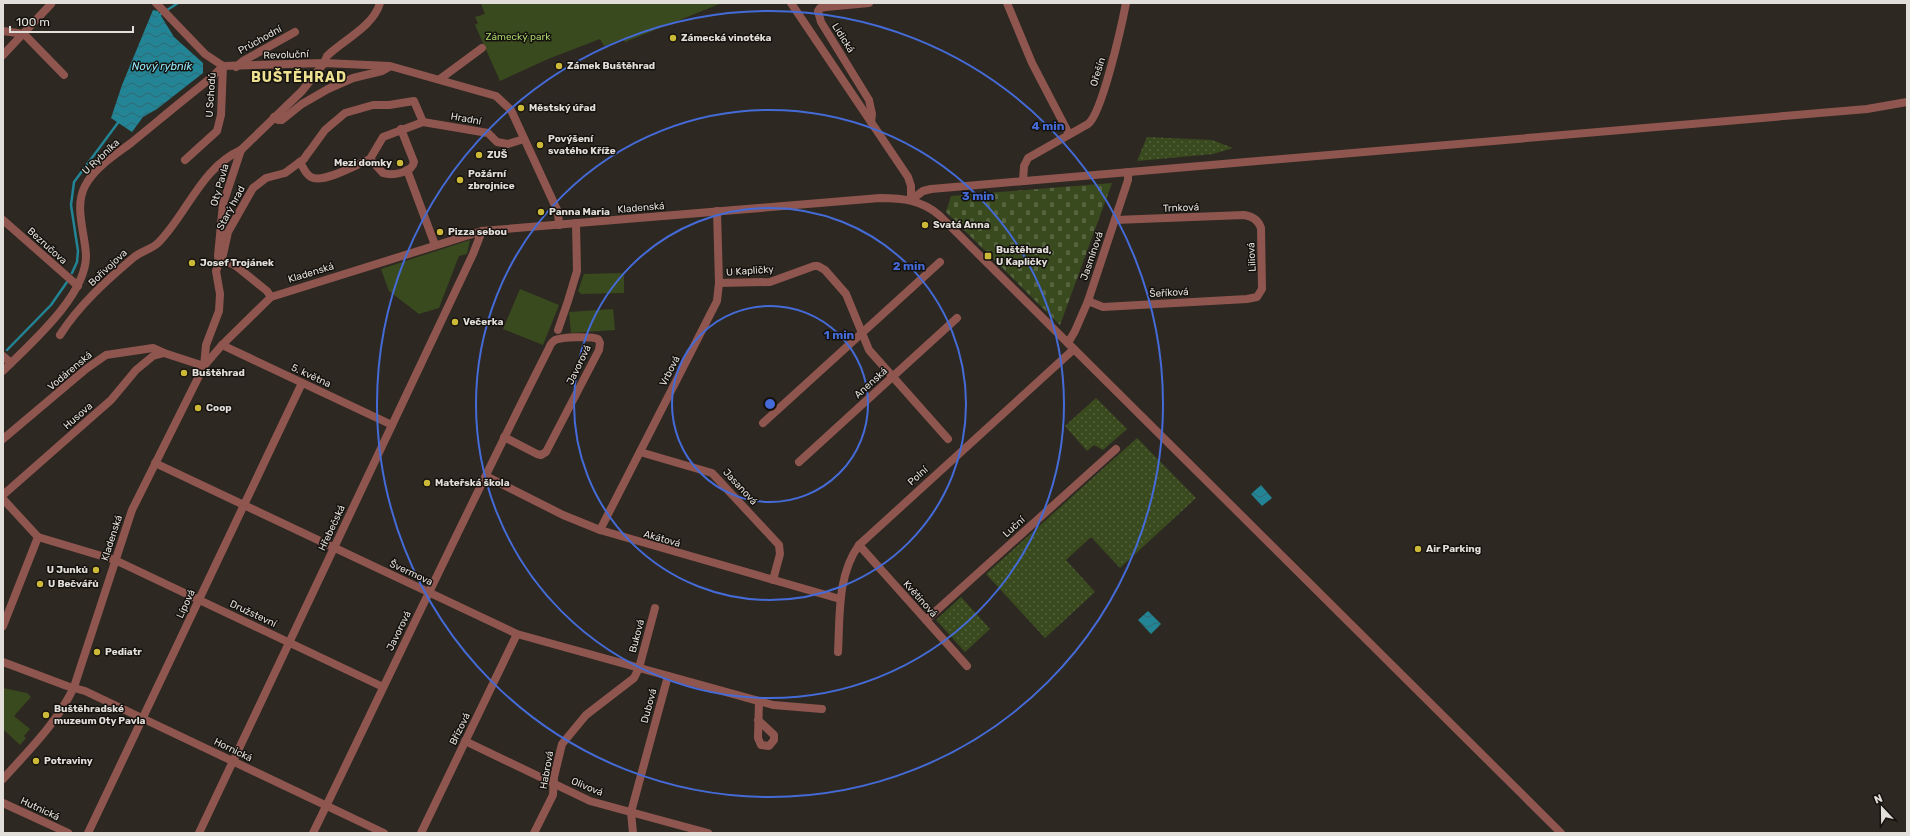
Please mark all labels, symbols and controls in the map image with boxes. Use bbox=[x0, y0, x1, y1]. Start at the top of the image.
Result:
scale bar bbox=[10, 8, 133, 34]
text: 100 m bbox=[16, 15, 50, 29]
street label: Lidická bbox=[829, 21, 857, 55]
street label: Průchodní bbox=[236, 23, 284, 57]
park label: Zámecký park bbox=[486, 31, 551, 43]
place label: Zámecká vinotéka bbox=[681, 32, 772, 44]
marker: Zámecká vinotéka bbox=[668, 33, 678, 43]
street label: Revoluční bbox=[263, 48, 310, 62]
street label: Ořešín bbox=[1088, 56, 1108, 88]
water label: Nový rybník bbox=[132, 60, 192, 73]
place label: Zámek Buštěhrad bbox=[567, 60, 655, 72]
marker: Zámek Buštěhrad bbox=[554, 61, 564, 71]
district label: BUŠTĚHRAD bbox=[251, 68, 347, 86]
street label: U Schodů bbox=[203, 72, 219, 118]
place label: Městský úřad bbox=[529, 102, 596, 114]
marker: Městský úřad bbox=[516, 103, 526, 113]
street label: Hradní bbox=[450, 110, 483, 128]
text: 4 min bbox=[1032, 119, 1065, 133]
place label: Povýšení svatého Kříže bbox=[548, 133, 616, 157]
street label: U Rybníka bbox=[80, 137, 122, 177]
marker: Povýšení svatého Kříže bbox=[535, 140, 545, 150]
place label: ZUŠ bbox=[487, 149, 508, 161]
marker: ZUŠ bbox=[474, 150, 484, 160]
place label: Mezi domky bbox=[334, 157, 392, 169]
marker: Mezi domky bbox=[395, 158, 405, 168]
street label: Oty Pavla bbox=[208, 162, 232, 208]
place label: Požární zbrojnice bbox=[468, 168, 515, 192]
marker: Požární zbrojnice bbox=[455, 175, 465, 185]
street label: Starý hrad bbox=[214, 184, 248, 232]
text: 3 min bbox=[962, 189, 995, 203]
street label: Kladenská bbox=[617, 200, 665, 216]
street label: Trnková bbox=[1163, 201, 1199, 215]
place label: Panna Maria bbox=[549, 206, 610, 218]
marker: Panna Maria bbox=[536, 207, 546, 217]
place label: Svatá Anna bbox=[933, 219, 990, 231]
marker: Svatá Anna bbox=[920, 220, 930, 230]
street label: Bezručova bbox=[25, 225, 69, 267]
place label: Pizza sebou bbox=[448, 226, 507, 238]
marker: Pizza sebou bbox=[435, 227, 445, 237]
street label: Jasmínová bbox=[1078, 230, 1106, 282]
street label: Liliová bbox=[1245, 242, 1259, 272]
place label: Buštěhrad, U Kapličky bbox=[996, 244, 1052, 268]
street label: Bořivojova bbox=[86, 247, 130, 289]
marker: Buštěhrad, U Kapličky bbox=[983, 251, 993, 261]
place label: Josef Trojánek bbox=[200, 257, 274, 269]
marker: Josef Trojánek bbox=[187, 258, 197, 268]
text: 2 min bbox=[893, 259, 926, 273]
street label: Kladenská bbox=[287, 260, 335, 286]
street label: U Kapličky bbox=[726, 263, 775, 279]
street label: Šeříková bbox=[1149, 286, 1189, 300]
place label: Večerka bbox=[463, 316, 503, 328]
marker: Večerka bbox=[450, 317, 460, 327]
text: 1 min bbox=[824, 328, 855, 342]
street label: Javorová bbox=[564, 343, 594, 387]
street label: Vodárenská bbox=[45, 349, 95, 393]
street label: Vrbová bbox=[657, 354, 683, 388]
street label: 5. května bbox=[289, 362, 333, 390]
street label: Anenská bbox=[852, 365, 890, 401]
place label: Buštěhrad bbox=[192, 367, 245, 379]
marker: Buštěhrad bbox=[179, 368, 189, 378]
centre of rings bbox=[763, 397, 777, 411]
street label: Husova bbox=[61, 400, 95, 432]
place label: Coop bbox=[206, 402, 232, 414]
marker: Coop bbox=[193, 403, 203, 413]
street label: Polní bbox=[905, 463, 931, 488]
street label: Jasanová bbox=[720, 466, 760, 508]
place label: Mateřská škola bbox=[435, 477, 510, 489]
marker: Mateřská škola bbox=[422, 478, 432, 488]
street label: Hřebečská bbox=[316, 503, 348, 553]
street label: Kladenská bbox=[99, 514, 125, 562]
street label: Luční bbox=[1001, 514, 1028, 540]
street label: Akátová bbox=[642, 528, 682, 550]
place label: Air Parking bbox=[1426, 543, 1481, 555]
marker: Air Parking bbox=[1413, 544, 1423, 554]
street label: Švermova bbox=[388, 558, 434, 588]
place label: U Junků bbox=[47, 564, 88, 576]
marker: U Junků bbox=[91, 565, 101, 575]
place label: U Bečvářů bbox=[48, 578, 99, 590]
street label: Květinová bbox=[900, 578, 940, 620]
marker: U Bečvářů bbox=[35, 579, 45, 589]
street label: Lípová bbox=[174, 588, 198, 620]
street label: Družstevní bbox=[228, 598, 279, 630]
street label: Javorová bbox=[384, 609, 414, 653]
street label: Buková bbox=[627, 618, 647, 654]
place label: Pediatr bbox=[105, 646, 142, 658]
marker: Pediatr bbox=[92, 647, 102, 657]
street label: Dubová bbox=[639, 687, 659, 725]
place label: Buštěhradské muzeum Oty Pavla bbox=[54, 703, 146, 727]
marker: Buštěhradské muzeum Oty Pavla bbox=[41, 710, 51, 720]
street label: Břízová bbox=[447, 711, 473, 747]
street label: Hornická bbox=[212, 736, 254, 764]
street label: Habrová bbox=[538, 750, 556, 790]
place label: Potraviny bbox=[44, 755, 93, 767]
marker: Potraviny bbox=[31, 756, 41, 766]
street label: Olivová bbox=[569, 775, 605, 799]
north arrow bbox=[1862, 788, 1902, 828]
text: N bbox=[1872, 792, 1885, 807]
street label: Hutnická bbox=[19, 795, 61, 823]

